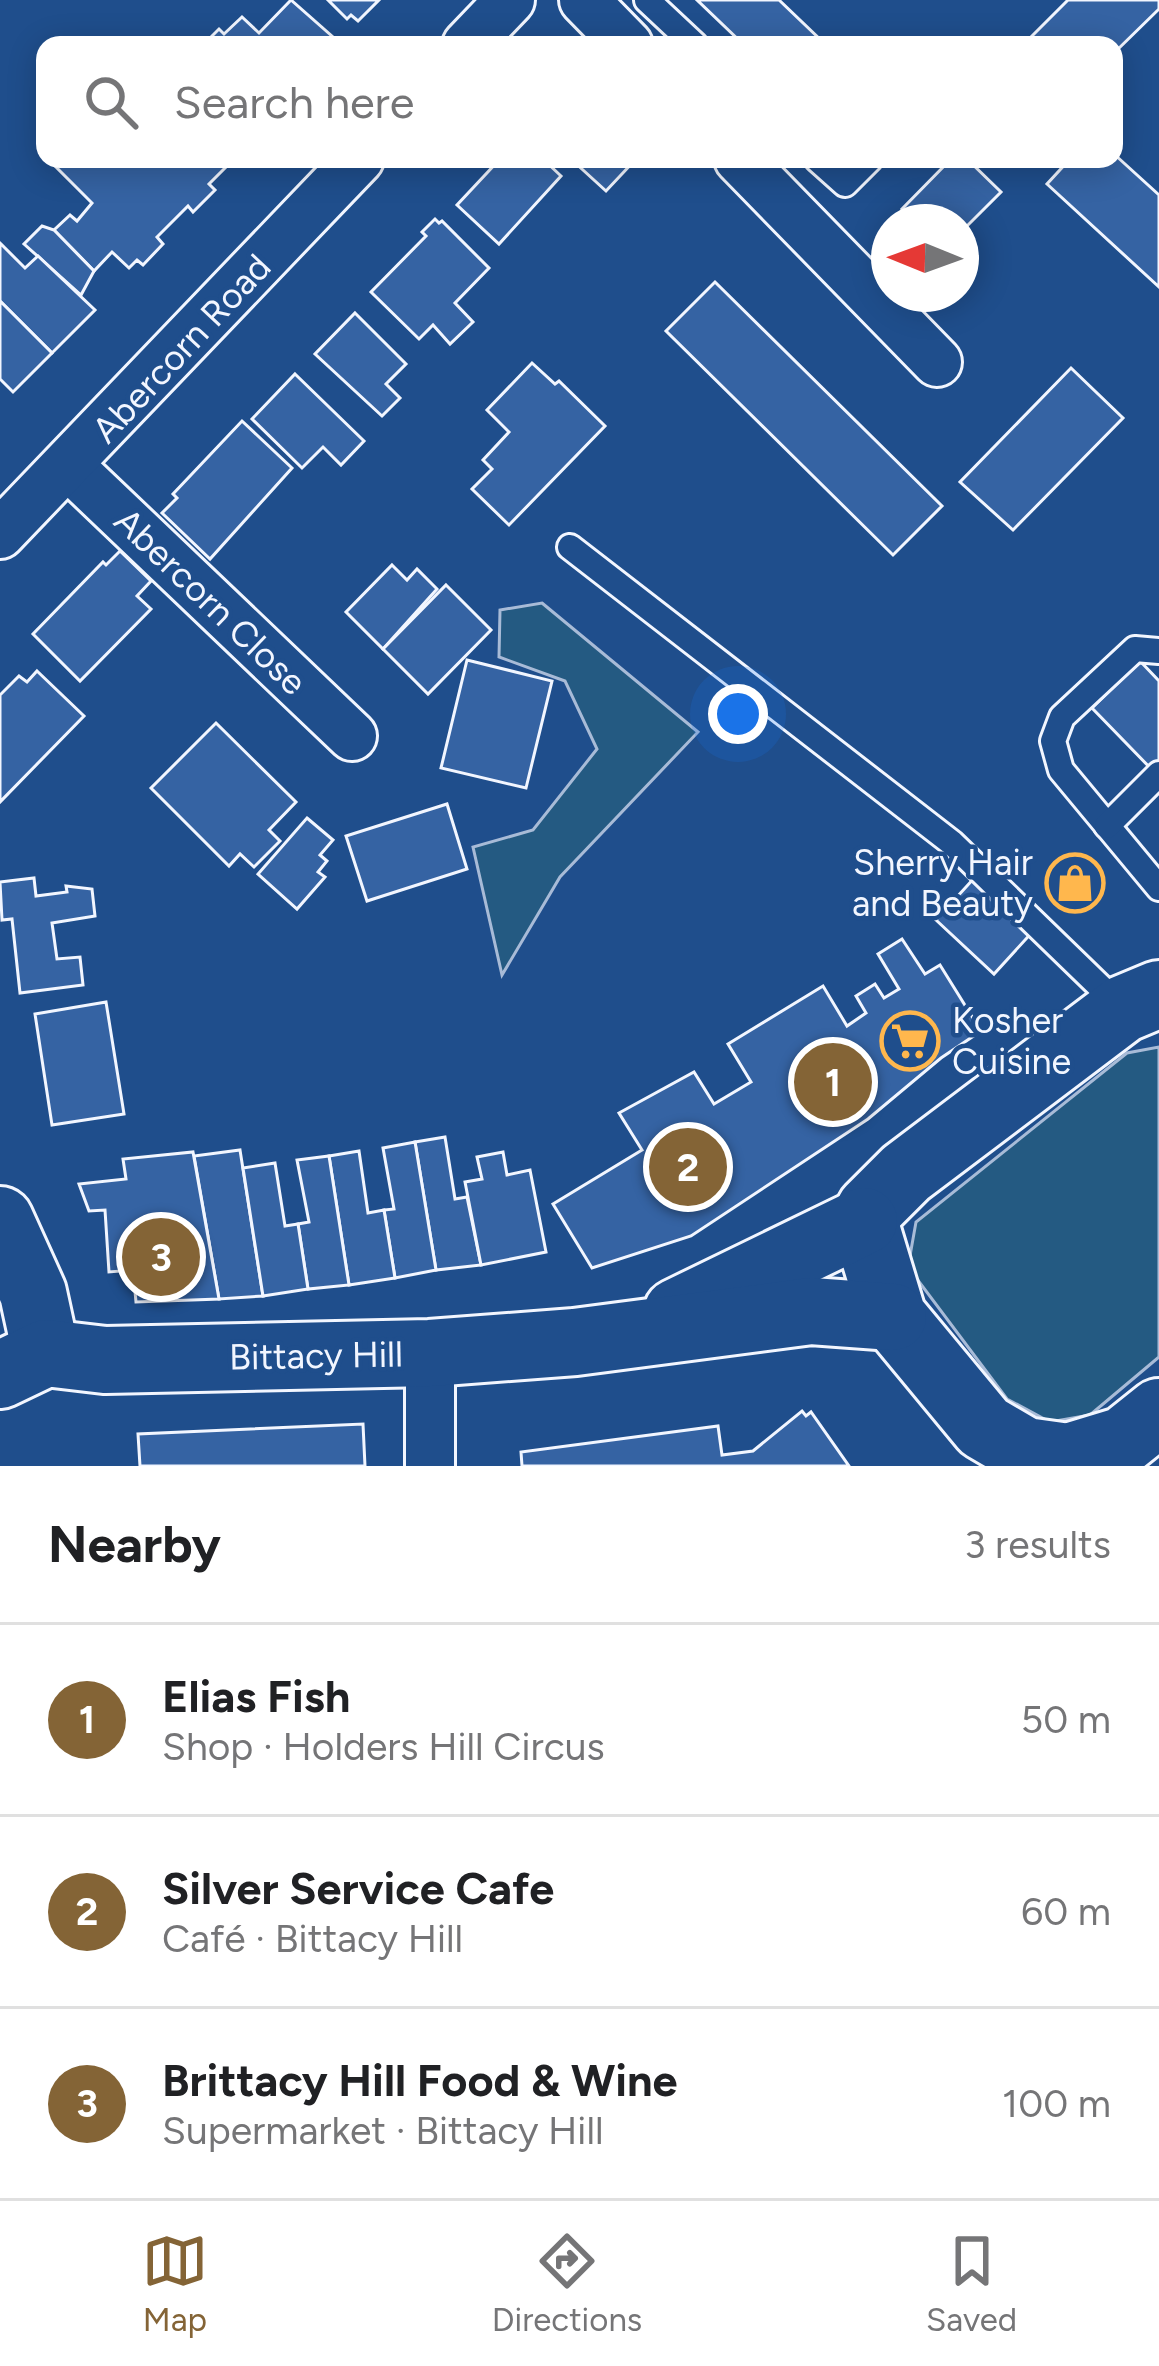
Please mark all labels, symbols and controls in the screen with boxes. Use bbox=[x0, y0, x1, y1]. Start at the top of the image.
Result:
search box bbox=[36, 36, 1123, 168]
icon: search bbox=[78, 69, 144, 135]
text: Search here bbox=[174, 75, 414, 129]
north arrow bbox=[871, 204, 979, 312]
street label: Abercorn Road bbox=[83, 245, 279, 451]
street label: Abercorn Close bbox=[106, 499, 315, 704]
your location bbox=[708, 684, 768, 744]
place label: Sherry Hair and Beauty bbox=[852, 841, 1033, 925]
shop icon: Sherry Hair and Beauty bbox=[1044, 852, 1106, 914]
place label: Kosher Cuisine bbox=[952, 999, 1071, 1083]
supermarket icon: Kosher Cuisine bbox=[879, 1010, 941, 1072]
pin: 1 bbox=[794, 1037, 872, 1127]
pin: 2 bbox=[649, 1122, 727, 1212]
pin: 3 bbox=[122, 1212, 200, 1302]
street label: Bittacy Hill bbox=[229, 1332, 403, 1379]
text: Nearby bbox=[48, 1514, 221, 1575]
text: 3 results bbox=[964, 1521, 1111, 1568]
text: Elias Fish bbox=[162, 1669, 350, 1723]
text: 1 bbox=[79, 1696, 95, 1743]
text: 50 m bbox=[1021, 1696, 1111, 1743]
text: Shop · Holders Hill Circus bbox=[162, 1723, 605, 1770]
text: Silver Service Cafe bbox=[162, 1861, 554, 1915]
text: 2 bbox=[76, 1888, 98, 1935]
text: 60 m bbox=[1021, 1888, 1111, 1935]
text: Café · Bittacy Hill bbox=[162, 1915, 463, 1962]
text: Brittacy Hill Food & Wine bbox=[162, 2053, 678, 2107]
text: 3 bbox=[76, 2080, 98, 2127]
text: 100 m bbox=[1002, 2080, 1111, 2127]
text: Supermarket · Bittacy Hill bbox=[162, 2107, 604, 2154]
tab: Map bbox=[142, 2228, 208, 2339]
tab: Directions bbox=[492, 2228, 642, 2339]
tab: Saved bbox=[926, 2228, 1017, 2339]

